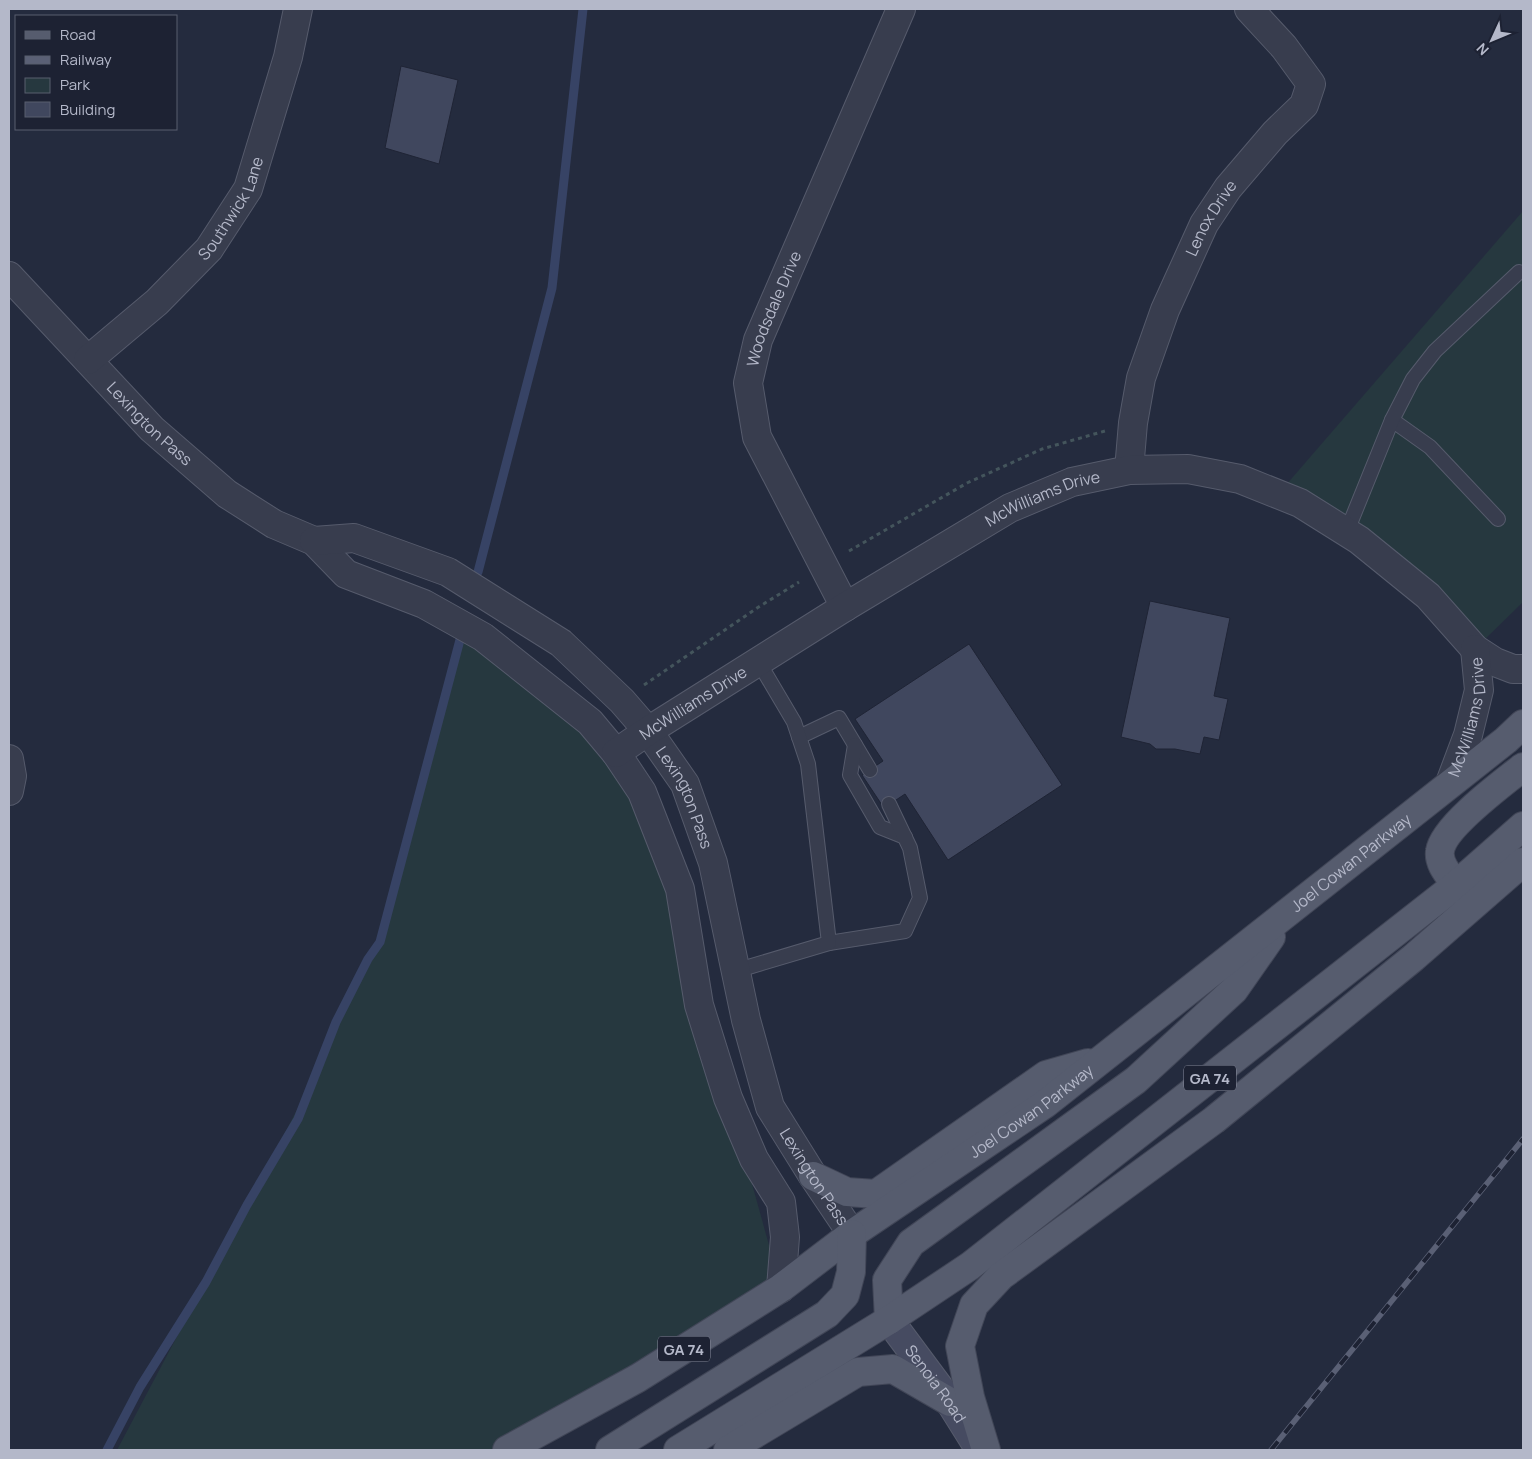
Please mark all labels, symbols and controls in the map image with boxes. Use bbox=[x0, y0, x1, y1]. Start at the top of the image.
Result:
legend bbox=[15, 15, 178, 130]
north arrow bbox=[1467, 15, 1517, 65]
text: Road bbox=[60, 24, 96, 45]
text: N bbox=[1472, 39, 1493, 60]
text: Railway bbox=[60, 49, 112, 70]
text: Park bbox=[60, 74, 90, 95]
text: Building bbox=[60, 99, 115, 120]
street label: Southwick Lane bbox=[193, 154, 268, 265]
street label: Lenox Drive bbox=[1180, 175, 1241, 260]
street label: Woodsdale Drive bbox=[741, 247, 806, 369]
street label: Lexington Pass bbox=[102, 377, 197, 470]
street label: McWilliams Drive bbox=[981, 465, 1102, 532]
street label: McWilliams Drive bbox=[1442, 656, 1490, 780]
street label: McWilliams Drive bbox=[635, 661, 751, 745]
street label: Lexington Pass bbox=[651, 742, 718, 852]
street label: Joel Cowan Parkway bbox=[1286, 808, 1416, 917]
street label: Joel Cowan Parkway bbox=[965, 1059, 1098, 1163]
road number: GA 74 bbox=[1184, 1066, 1236, 1090]
street label: Lexington Pass bbox=[775, 1124, 854, 1229]
road number: GA 74 bbox=[658, 1336, 710, 1362]
street label: Senoia Road bbox=[900, 1340, 971, 1427]

